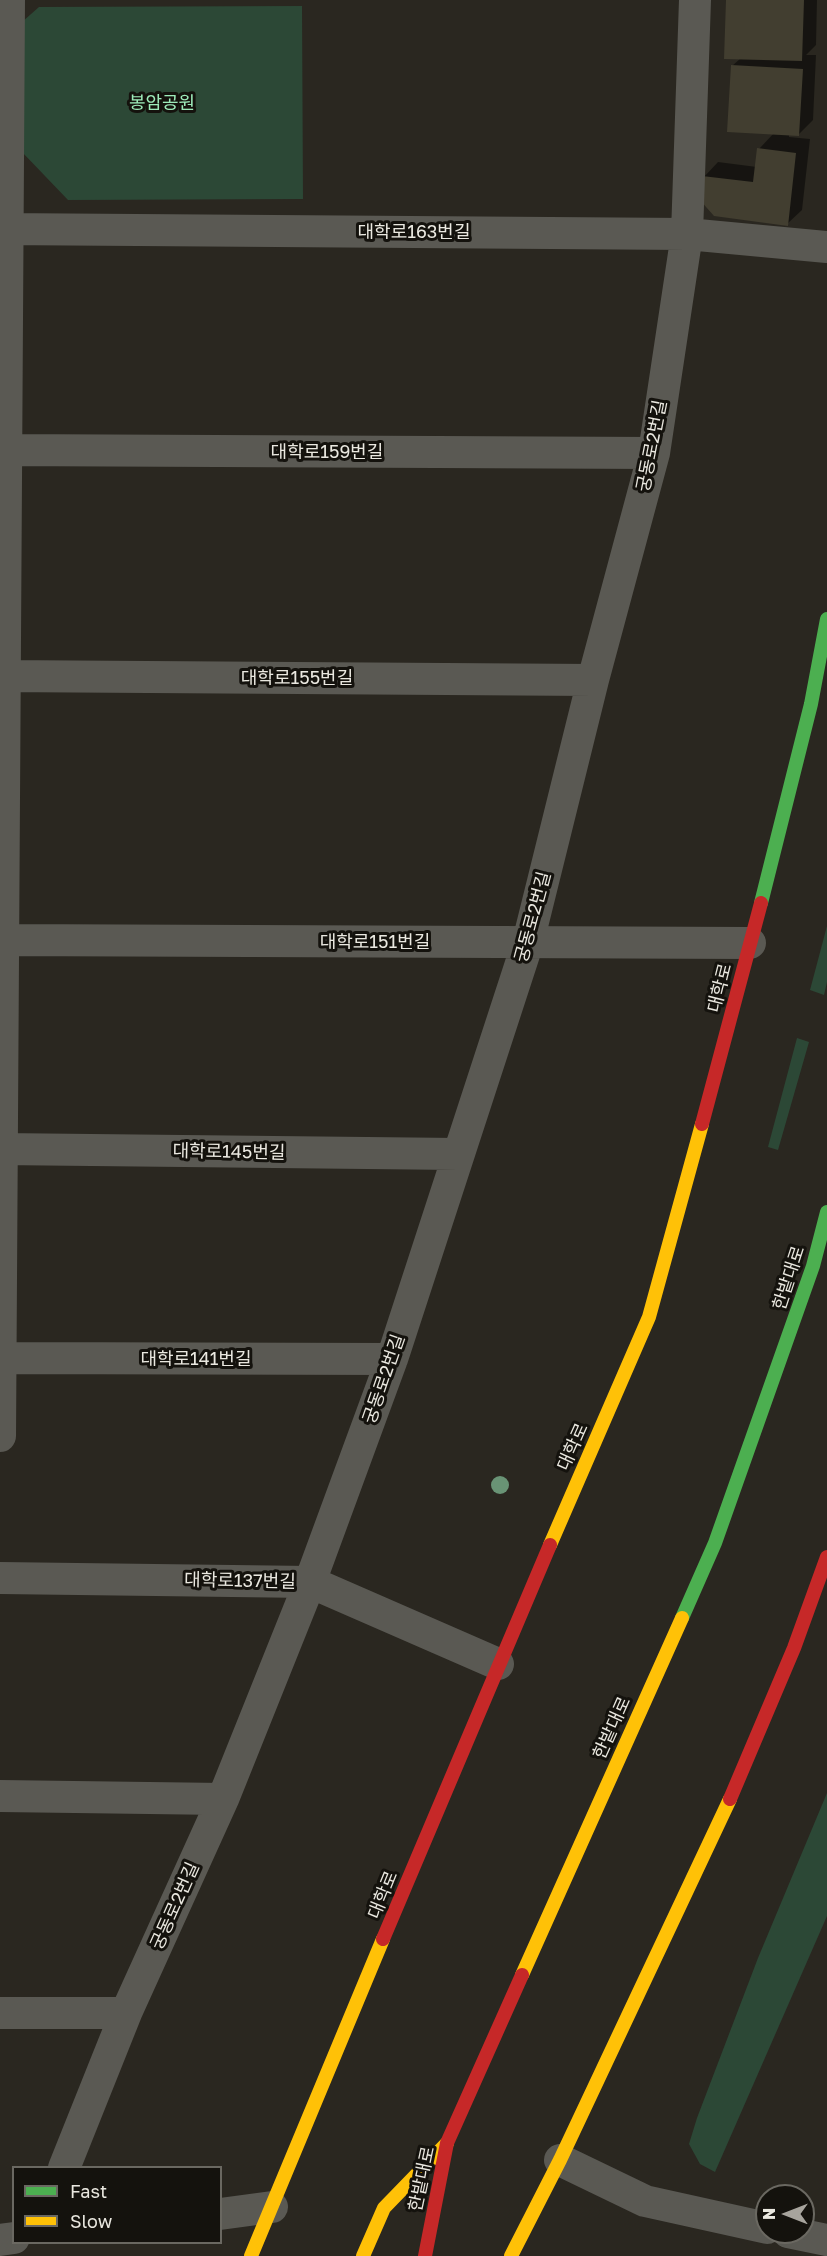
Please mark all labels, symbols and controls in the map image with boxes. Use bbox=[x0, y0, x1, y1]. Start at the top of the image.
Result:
park label: 봉암공원 bbox=[129, 92, 195, 114]
street label: 대학로163번길 bbox=[358, 221, 470, 243]
street label: 궁동로2번길 bbox=[633, 398, 671, 494]
street label: 대학로159번길 bbox=[271, 441, 383, 463]
street label: 대학로155번길 bbox=[241, 667, 353, 689]
street label: 궁동로2번길 bbox=[511, 869, 555, 965]
street label: 대학로151번길 bbox=[320, 931, 430, 953]
street label: 대학로 bbox=[704, 961, 736, 1015]
street label: 대학로145번길 bbox=[172, 1140, 286, 1164]
street label: 한밭대로 bbox=[768, 1243, 810, 1313]
street label: 궁동로2번길 bbox=[359, 1331, 409, 1427]
street label: 대학로141번길 bbox=[140, 1348, 252, 1370]
street label: 대학로 bbox=[553, 1420, 593, 1474]
street label: 대학로137번길 bbox=[184, 1569, 296, 1593]
street label: 한밭대로 bbox=[589, 1693, 635, 1763]
street label: 궁동로2번길 bbox=[146, 1859, 204, 1953]
street label: 대학로 bbox=[364, 1868, 402, 1922]
street label: 한밭대로 bbox=[405, 2144, 439, 2214]
legend bbox=[12, 2166, 222, 2244]
text: Fast bbox=[70, 2180, 107, 2202]
north arrow bbox=[755, 2184, 815, 2244]
text: N bbox=[759, 2208, 779, 2220]
text: Slow bbox=[70, 2210, 112, 2232]

